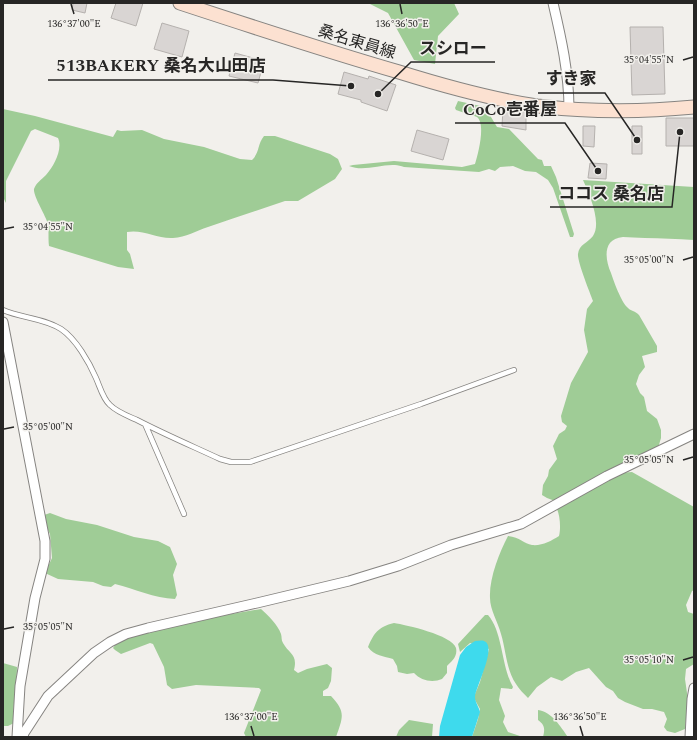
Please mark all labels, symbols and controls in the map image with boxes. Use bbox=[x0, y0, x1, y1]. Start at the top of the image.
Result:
text: 136°37'00"E bbox=[47, 16, 101, 32]
text: 136°36'50"E bbox=[375, 16, 429, 32]
street label: 桑名東員線 bbox=[315, 19, 399, 65]
callout: スシロー bbox=[411, 33, 495, 62]
text: スシロー bbox=[419, 36, 487, 62]
callout: 513BAKERY 桑名大山田店 bbox=[48, 51, 273, 80]
text: 35°04'55"N bbox=[624, 52, 674, 68]
text: 513BAKERY 桑名大山田店 bbox=[56, 53, 266, 79]
callout: すき家 bbox=[538, 64, 605, 93]
text: すき家 bbox=[546, 66, 597, 92]
callout: CoCo壱番屋 bbox=[455, 94, 565, 123]
text: CoCo壱番屋 bbox=[463, 97, 557, 123]
callout: ココス 桑名店 bbox=[550, 178, 672, 207]
text: ココス 桑名店 bbox=[558, 181, 664, 207]
text: 35°04'55"N bbox=[23, 219, 73, 235]
text: 35°05'00"N bbox=[624, 252, 674, 268]
text: 35°05'00"N bbox=[23, 419, 73, 435]
text: 35°05'05"N bbox=[624, 452, 674, 468]
text: 35°05'05"N bbox=[23, 619, 73, 635]
text: 35°05'10"N bbox=[624, 652, 674, 668]
text: 136°37'00"E bbox=[224, 709, 278, 725]
text: 136°36'50"E bbox=[553, 709, 607, 725]

